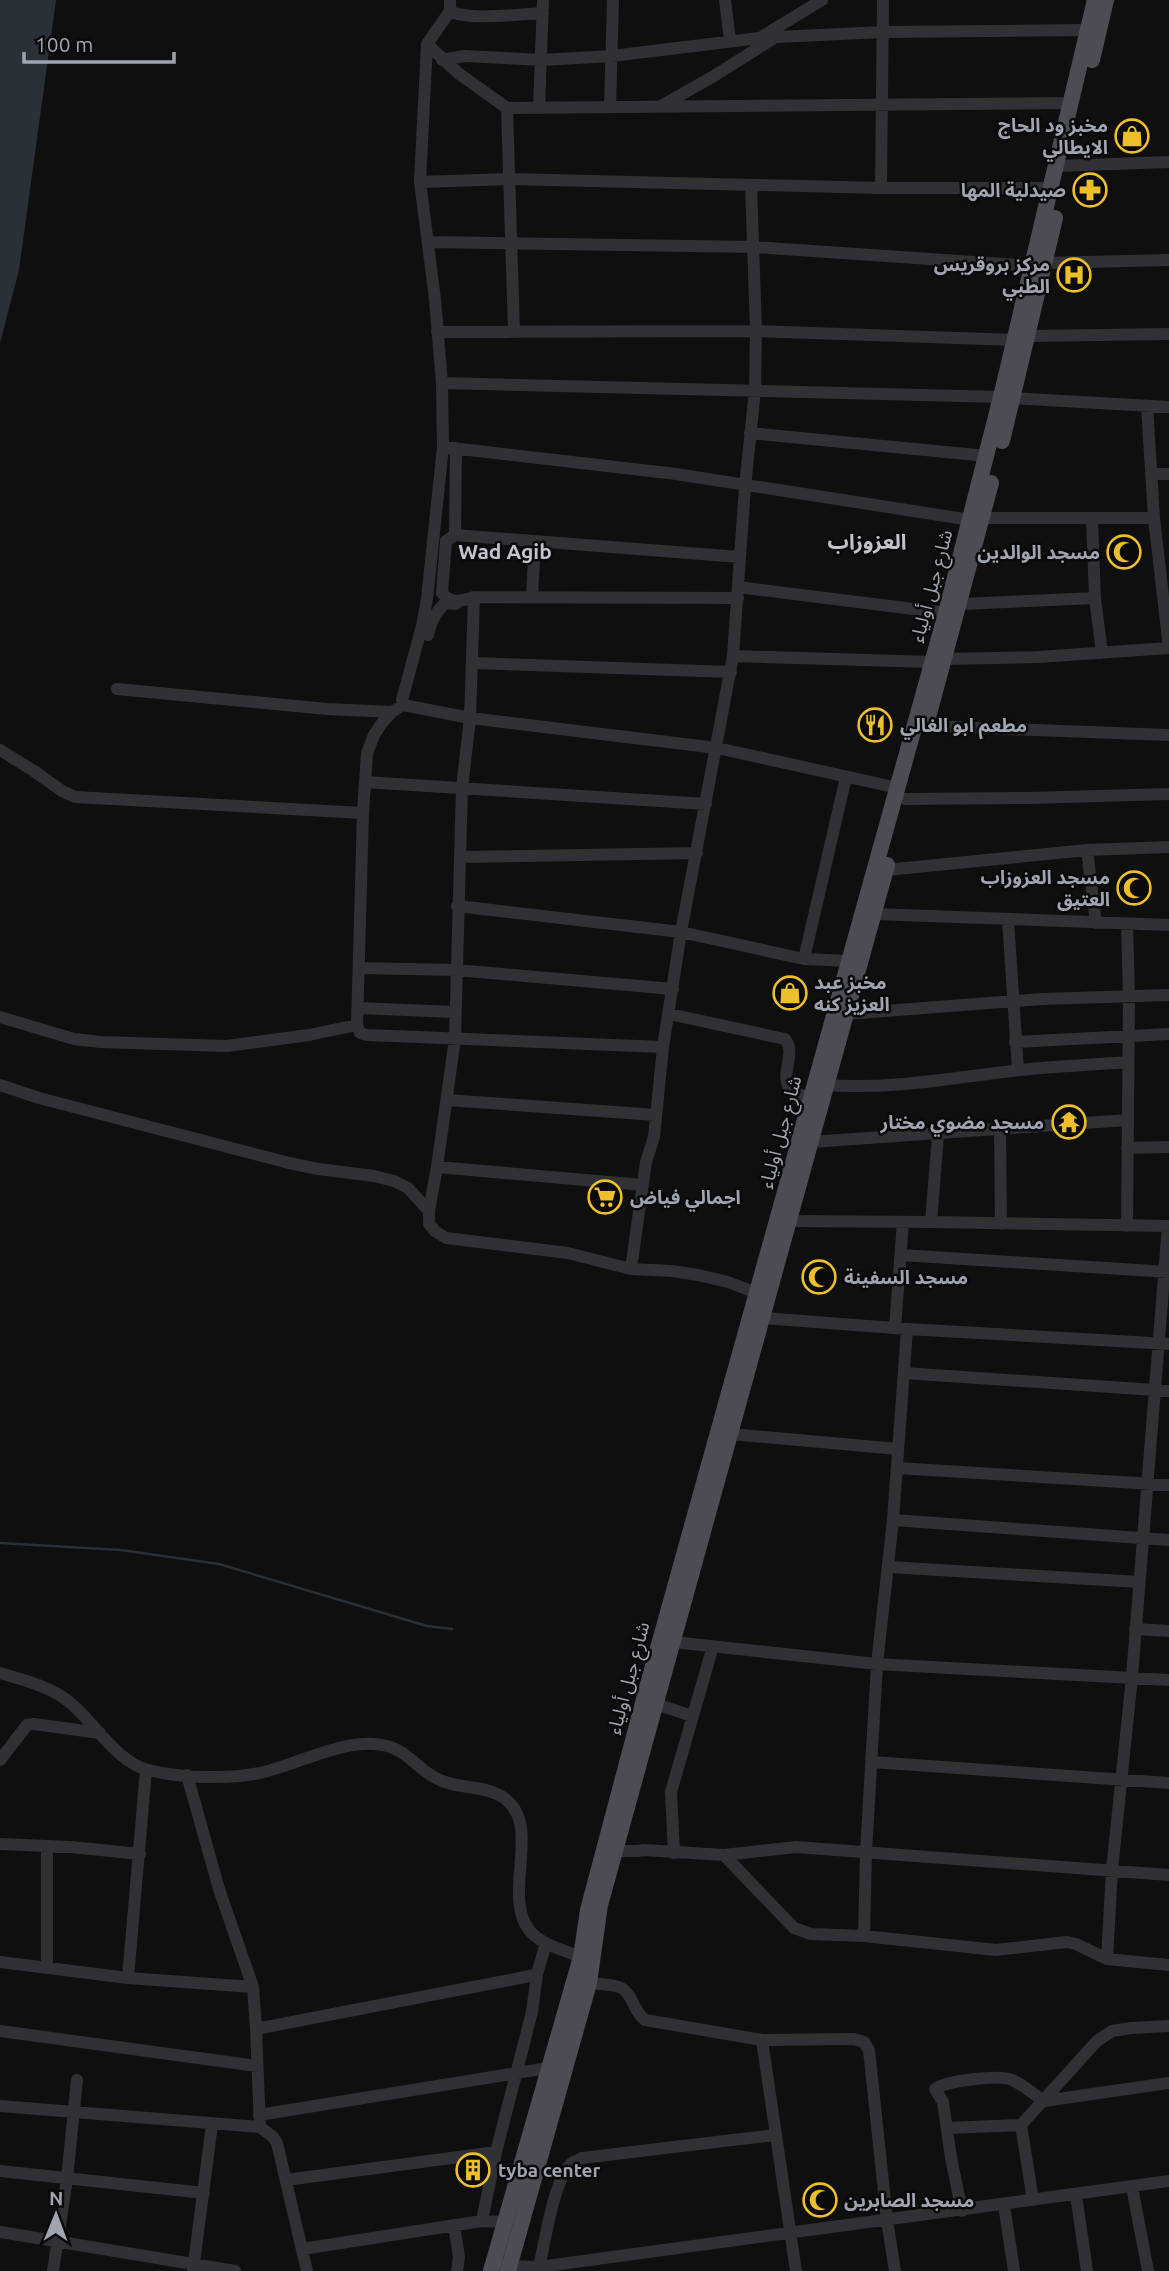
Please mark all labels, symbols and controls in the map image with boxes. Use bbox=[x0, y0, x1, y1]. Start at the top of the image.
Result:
scale bar bbox=[24, 21, 175, 65]
text: 100 m bbox=[35, 32, 93, 56]
place label: مخبز ود الحاج الايطالي bbox=[998, 114, 1108, 162]
shop icon: مخبز ود الحاج الايطالي bbox=[1113, 117, 1151, 155]
pharmacy icon: صيدلية المها bbox=[1071, 171, 1109, 209]
place label: صيدلية المها bbox=[961, 179, 1066, 201]
place label: مركز بروقريس الطبي bbox=[934, 253, 1050, 301]
hospital icon: مركز بروقريس الطبي bbox=[1055, 256, 1093, 294]
street label: شارع جبل أولياء bbox=[905, 527, 959, 645]
district label: العزوزاب bbox=[828, 529, 906, 554]
mosque icon: مسجد الوالدين bbox=[1105, 533, 1143, 571]
district label: Wad Agib bbox=[458, 539, 552, 563]
place label: مسجد الوالدين bbox=[977, 541, 1100, 563]
restaurant icon: مطعم ابو الغالي bbox=[856, 706, 894, 744]
place label: مطعم ابو الغالي bbox=[900, 714, 1027, 740]
place label: مسجد العزوزاب العتيق bbox=[981, 866, 1110, 911]
mosque icon: مسجد العزوزاب العتيق bbox=[1115, 869, 1153, 907]
place label: مخبز عبد العزيز كنه bbox=[814, 971, 890, 1016]
shop icon: مخبز عبد العزيز كنه bbox=[771, 974, 809, 1012]
street label: شارع جبل أولياء bbox=[754, 1073, 808, 1191]
temple icon: مسجد مضوي مختار bbox=[1050, 1103, 1088, 1141]
place label: مسجد مضوي مختار bbox=[880, 1111, 1044, 1137]
supermarket icon: اجمالي فياض bbox=[586, 1178, 624, 1216]
place label: اجمالي فياض bbox=[630, 1186, 741, 1212]
mosque icon: مسجد السفينة bbox=[800, 1258, 838, 1296]
place label: مسجد السفينة bbox=[844, 1266, 968, 1288]
street label: شارع جبل أولياء bbox=[602, 1619, 656, 1737]
building icon: tyba center bbox=[454, 2151, 492, 2189]
place label: tyba center bbox=[498, 2159, 600, 2181]
north arrow bbox=[21, 2180, 91, 2250]
mosque icon: مسجد الصابرين bbox=[801, 2181, 839, 2219]
text: N bbox=[49, 2187, 64, 2209]
place label: مسجد الصابرين bbox=[844, 2189, 974, 2212]

